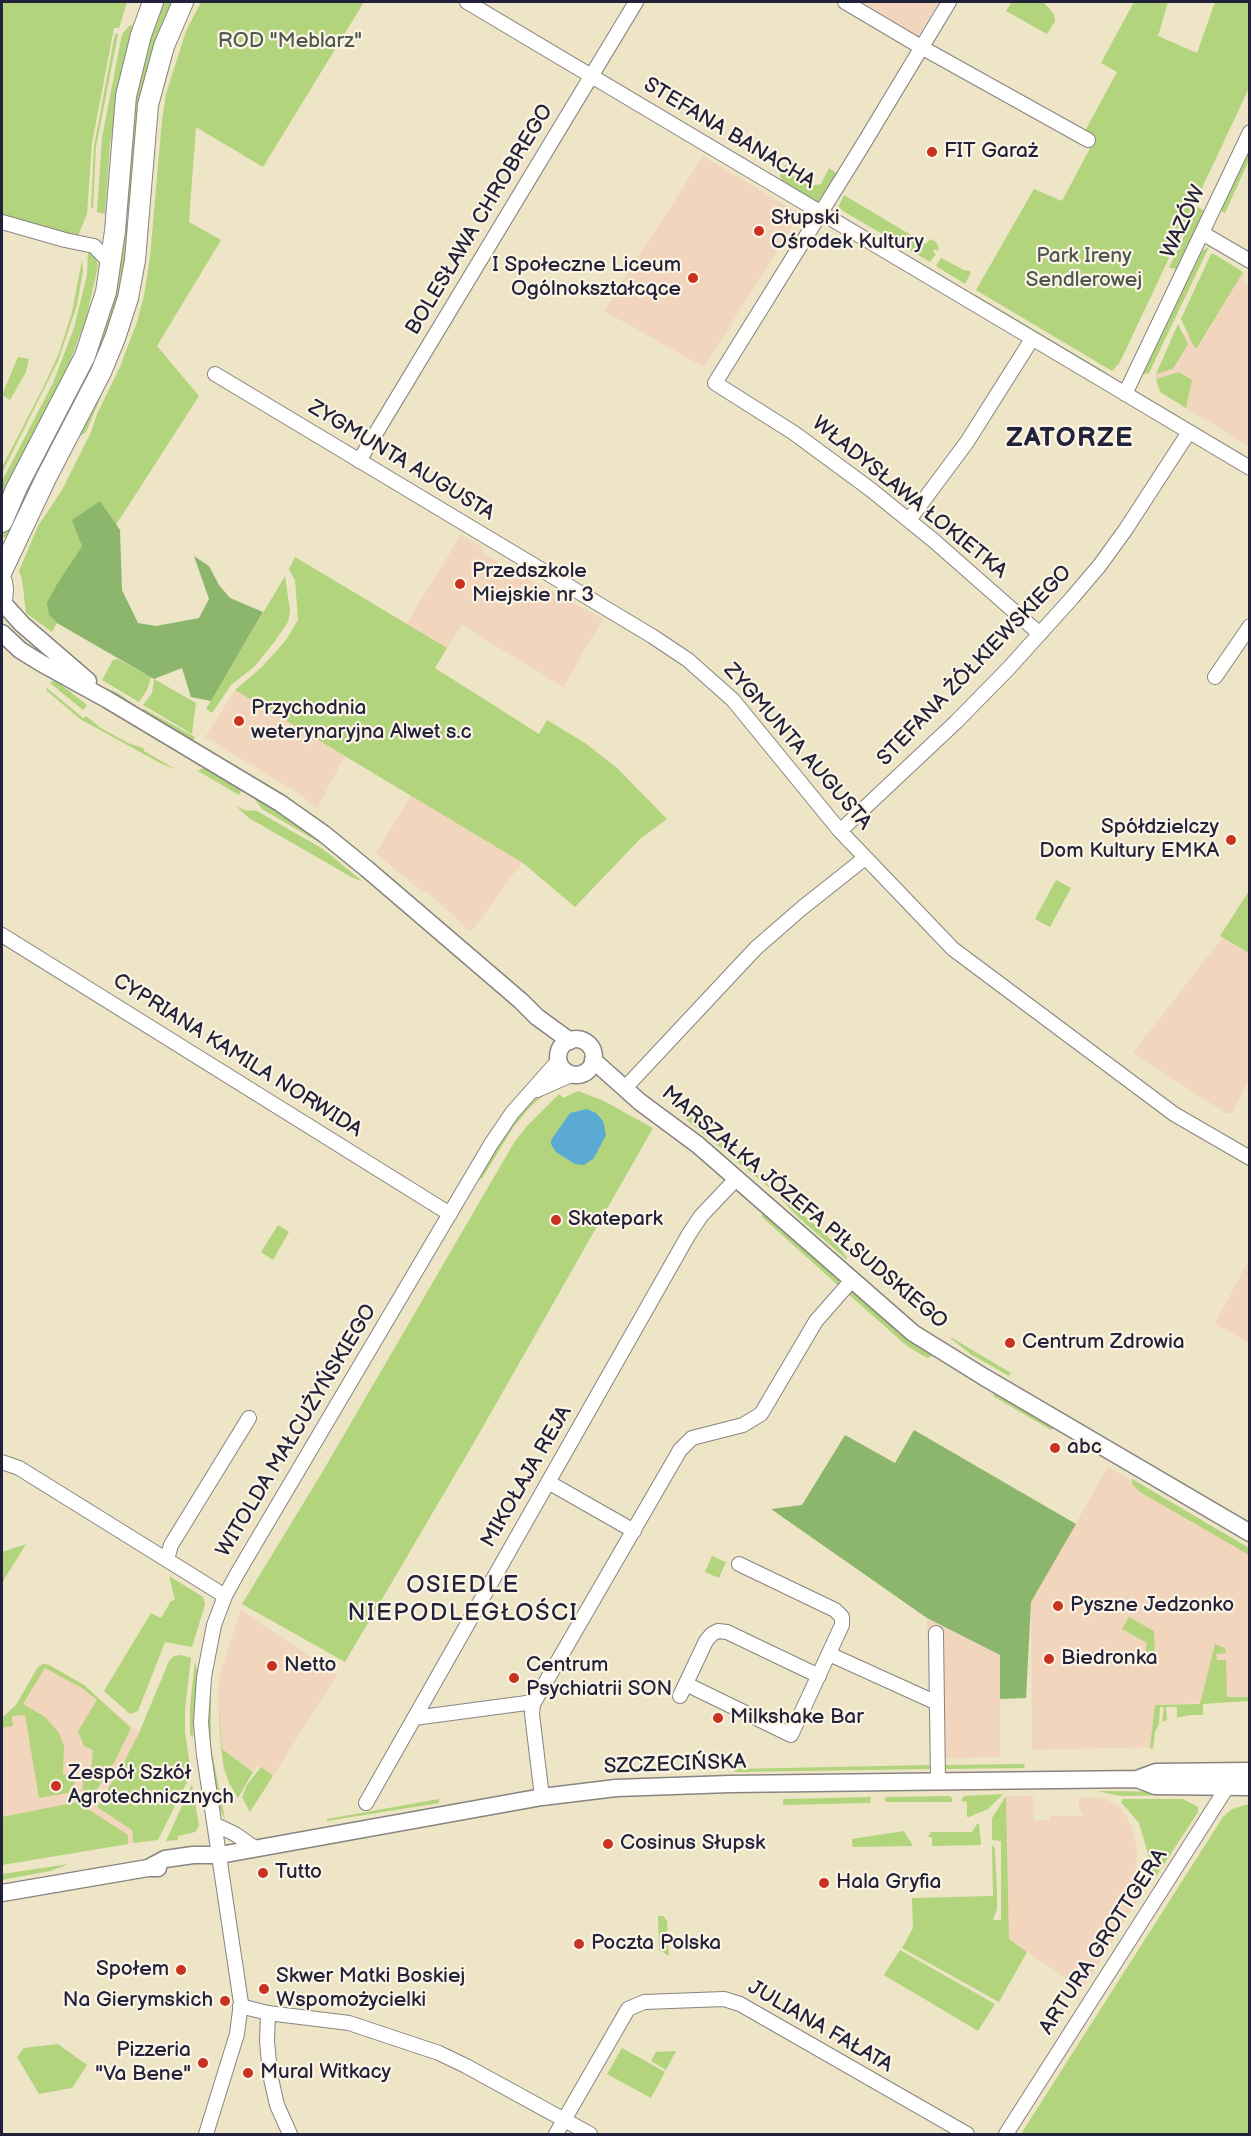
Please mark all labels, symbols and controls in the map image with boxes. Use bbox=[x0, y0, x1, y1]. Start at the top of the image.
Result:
park label: ROD "Meblarz" bbox=[218, 29, 362, 55]
street label: STEFANA BANACHA bbox=[639, 73, 819, 195]
street label: BOLESŁAWA CHROBREGO bbox=[401, 100, 559, 340]
place label: FIT Garaż bbox=[944, 139, 1038, 165]
marker: FIT Garaż bbox=[925, 145, 939, 159]
street label: WAZÓW bbox=[1156, 182, 1212, 262]
place label: Słupski Ośrodek Kultury bbox=[771, 206, 924, 256]
marker: Słupski Ośrodek Kultury bbox=[752, 224, 766, 238]
park label: Park Ireny Sendlerowej bbox=[1026, 244, 1142, 294]
place label: I Społeczne Liceum Ogólnokształcące bbox=[492, 253, 681, 303]
marker: I Społeczne Liceum Ogólnokształcące bbox=[686, 271, 700, 285]
street label: ZYGMUNTA AUGUSTA bbox=[303, 395, 499, 527]
street label: WŁADYSŁAWA ŁOKIETKA bbox=[806, 411, 1012, 585]
district label: ZATORZE bbox=[1006, 423, 1134, 455]
place label: Przedszkole Miejskie nr 3 bbox=[472, 559, 594, 609]
street label: STEFANA ŻÓŁKIEWSKIEGO bbox=[873, 560, 1077, 772]
marker: Przedszkole Miejskie nr 3 bbox=[453, 577, 467, 591]
street label: ZYGMUNTA AUGUSTA bbox=[718, 658, 876, 836]
place label: Przychodnia weterynaryjna Alwet s.c bbox=[251, 696, 472, 746]
marker: Przychodnia weterynaryjna Alwet s.c bbox=[232, 714, 246, 728]
place label: Spółdzielczy Dom Kultury EMKA bbox=[1039, 815, 1219, 865]
marker: Spółdzielczy Dom Kultury EMKA bbox=[1224, 833, 1238, 847]
street label: CYPRIANA KAMILA NORWIDA bbox=[108, 969, 366, 1143]
street label: MARSZAŁKA JÓZEFA PIŁSUDSKIEGO bbox=[656, 1081, 952, 1335]
place label: Skatepark bbox=[568, 1207, 663, 1233]
marker: Skatepark bbox=[549, 1213, 563, 1227]
street label: WITOLDA MAŁCUŻYŃSKIEGO bbox=[211, 1300, 383, 1562]
place label: Centrum Zdrowia bbox=[1022, 1330, 1185, 1356]
marker: Centrum Zdrowia bbox=[1003, 1336, 1017, 1350]
street label: MIKOŁAJA REJA bbox=[476, 1402, 578, 1552]
place label: abc bbox=[1067, 1435, 1102, 1461]
marker: abc bbox=[1048, 1441, 1062, 1455]
district label: OSIEDLE NIEPODLEGŁOŚCI bbox=[348, 1572, 578, 1628]
place label: Pyszne Jedzonko bbox=[1070, 1593, 1234, 1619]
marker: Pyszne Jedzonko bbox=[1051, 1599, 1065, 1613]
place label: Biedronka bbox=[1061, 1646, 1158, 1672]
marker: Biedronka bbox=[1042, 1652, 1056, 1666]
place label: Netto bbox=[284, 1653, 336, 1679]
place label: Centrum Psychiatrii SON bbox=[526, 1653, 672, 1703]
marker: Netto bbox=[265, 1659, 279, 1673]
marker: Centrum Psychiatrii SON bbox=[507, 1671, 521, 1685]
place label: Milkshake Bar bbox=[730, 1705, 864, 1731]
marker: Milkshake Bar bbox=[711, 1711, 725, 1725]
street label: SZCZECIŃSKA bbox=[603, 1750, 747, 1780]
place label: Zespół Szkół Agrotechnicznych bbox=[68, 1761, 234, 1811]
marker: Zespół Szkół Agrotechnicznych bbox=[49, 1779, 63, 1793]
place label: Cosinus Słupsk bbox=[620, 1831, 765, 1857]
marker: Cosinus Słupsk bbox=[601, 1837, 615, 1851]
street label: ARTURA GROTTGERA bbox=[1035, 1845, 1173, 2039]
place label: Tutto bbox=[275, 1860, 322, 1886]
marker: Tutto bbox=[256, 1866, 270, 1880]
place label: Hala Gryfia bbox=[836, 1870, 941, 1896]
marker: Hala Gryfia bbox=[817, 1876, 831, 1890]
place label: Poczta Polska bbox=[591, 1931, 721, 1957]
marker: Poczta Polska bbox=[572, 1937, 586, 1951]
place label: Społem bbox=[96, 1957, 169, 1983]
marker: Społem bbox=[174, 1963, 188, 1977]
place label: Skwer Matki Boskiej Wspomożycielki bbox=[276, 1964, 465, 2014]
street label: JULIANA FAŁATA bbox=[743, 1975, 897, 2079]
marker: Skwer Matki Boskiej Wspomożycielki bbox=[257, 1982, 271, 1996]
place label: Na Gierymskich bbox=[63, 1988, 213, 2014]
marker: Na Gierymskich bbox=[218, 1994, 232, 2008]
place label: Pizzeria "Va Bene" bbox=[95, 2038, 191, 2088]
marker: Pizzeria "Va Bene" bbox=[196, 2056, 210, 2070]
place label: Mural Witkacy bbox=[260, 2060, 391, 2086]
marker: Mural Witkacy bbox=[241, 2066, 255, 2080]

